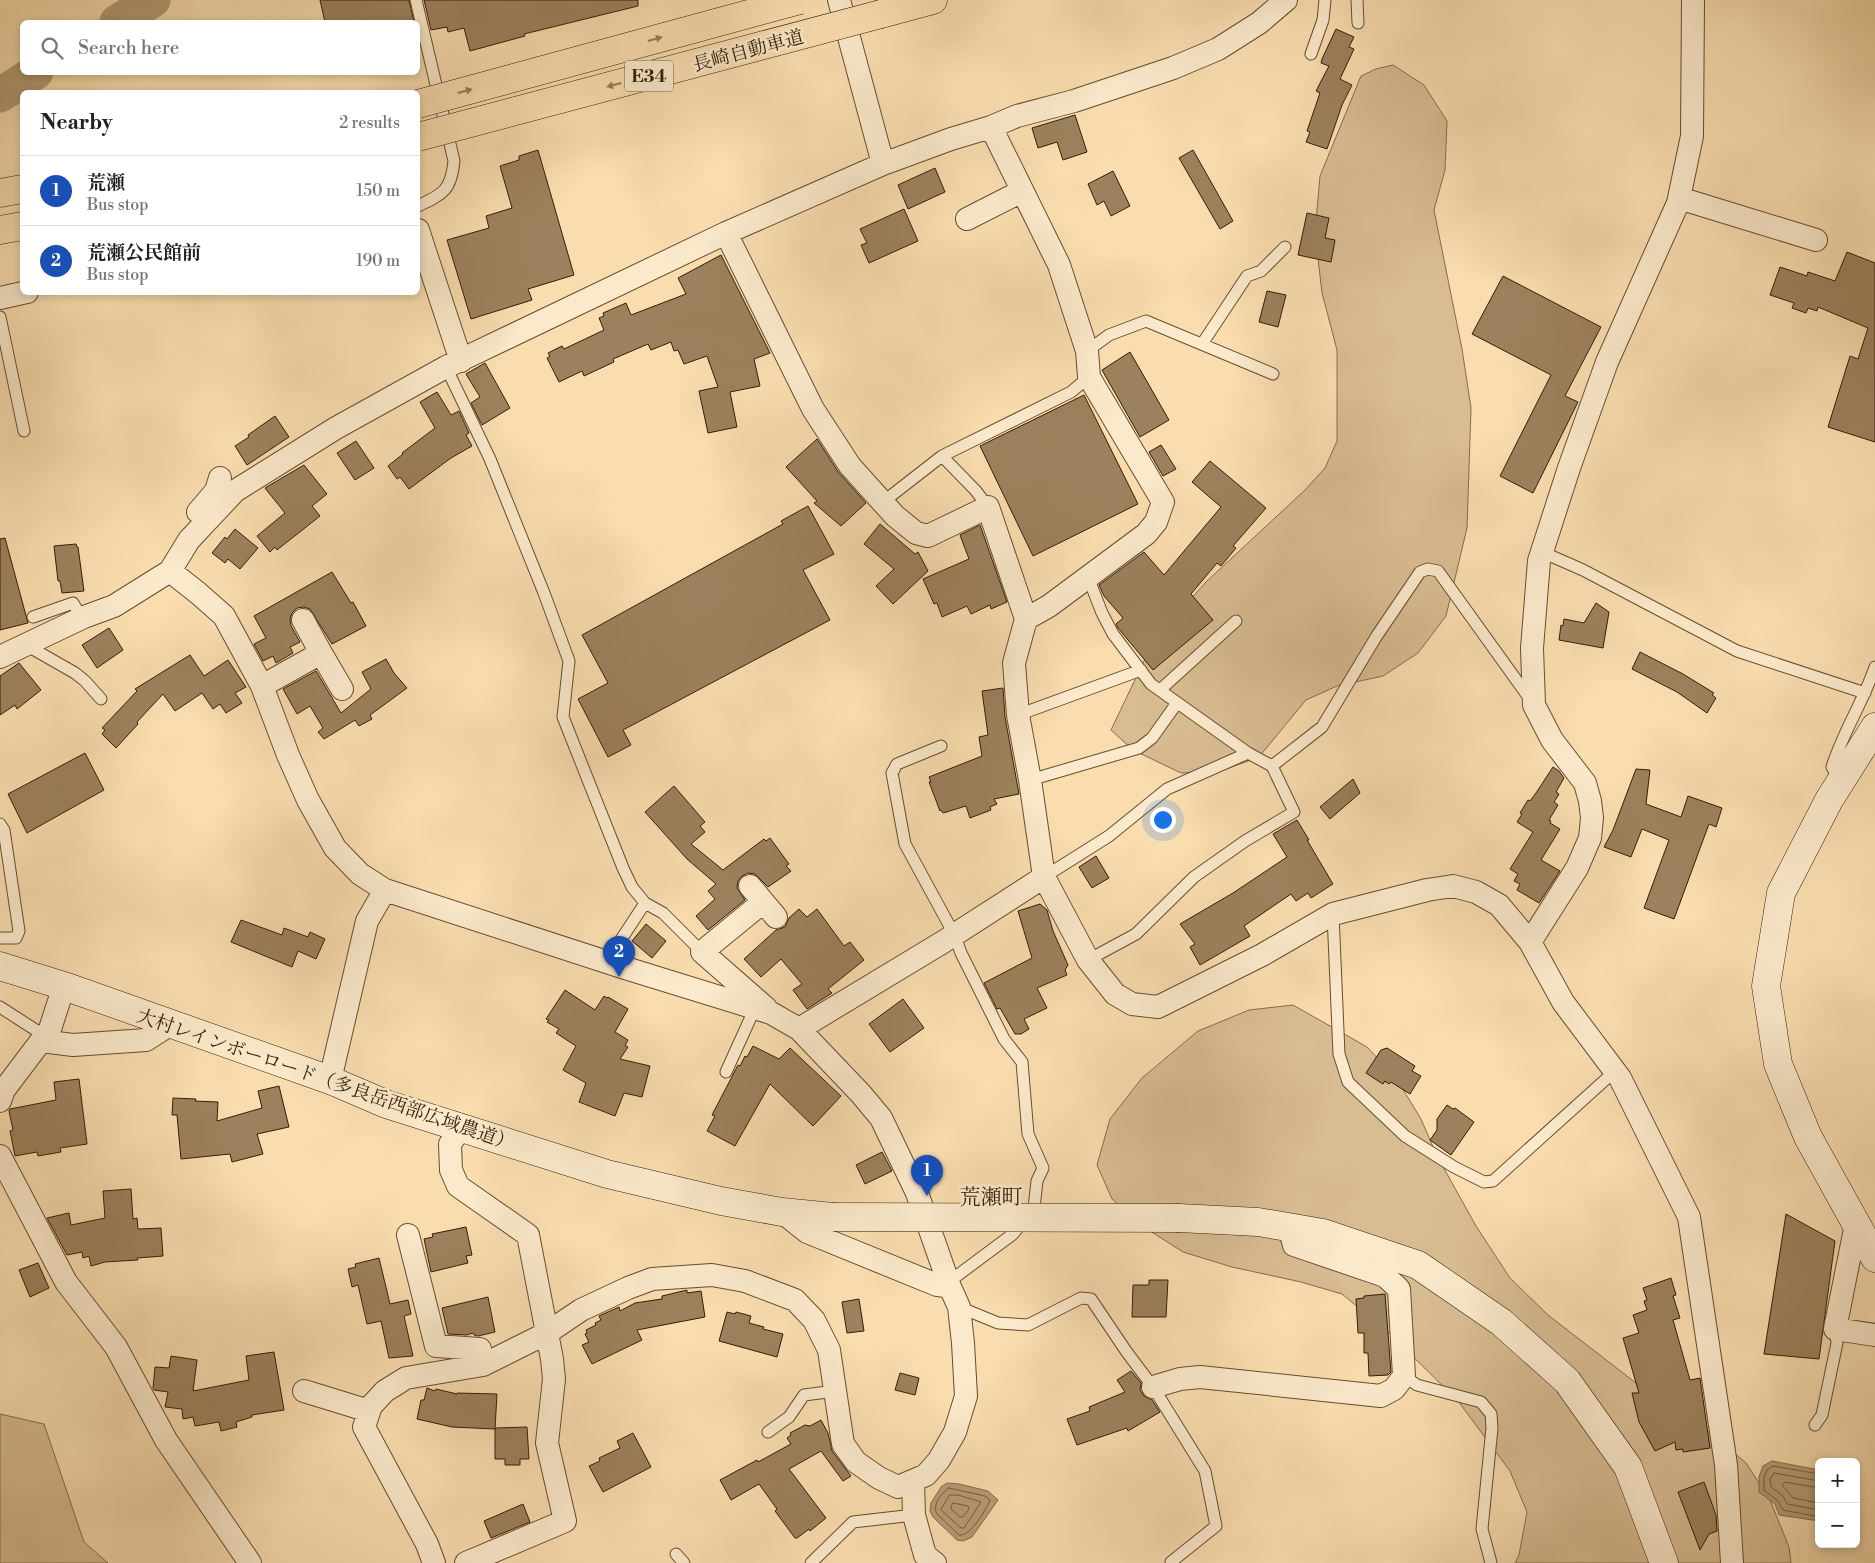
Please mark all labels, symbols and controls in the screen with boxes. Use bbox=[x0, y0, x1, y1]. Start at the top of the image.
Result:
search box bbox=[20, 20, 420, 75]
street label: 長崎自動車道 bbox=[690, 25, 806, 77]
icon: search bbox=[38, 34, 66, 62]
one-way arrow bbox=[648, 35, 663, 43]
text: Search here bbox=[78, 36, 179, 60]
road number: E34 bbox=[625, 60, 673, 92]
one-way arrow bbox=[607, 81, 622, 89]
one-way arrow bbox=[457, 87, 472, 95]
text: Nearby bbox=[40, 110, 113, 136]
text: 2 results bbox=[339, 113, 400, 133]
text: 荒瀬 bbox=[87, 171, 125, 195]
text: 1 bbox=[52, 181, 60, 201]
text: 150 m bbox=[356, 181, 400, 201]
text: Bus stop bbox=[87, 195, 149, 215]
text: 荒瀬公民館前 bbox=[87, 241, 201, 265]
text: 2 bbox=[51, 251, 61, 271]
text: 190 m bbox=[356, 251, 400, 271]
text: Bus stop bbox=[87, 265, 149, 285]
your location bbox=[1150, 807, 1176, 833]
pin: 2 bbox=[603, 936, 635, 977]
street label: 大村レインボーロード（多良岳西部広域農道） bbox=[134, 1004, 518, 1156]
pin: 1 bbox=[911, 1155, 943, 1196]
district label: 荒瀬町 bbox=[960, 1185, 1023, 1211]
map controls bbox=[1815, 1458, 1860, 1548]
button: + bbox=[1815, 1458, 1860, 1503]
button: − bbox=[1815, 1503, 1860, 1548]

